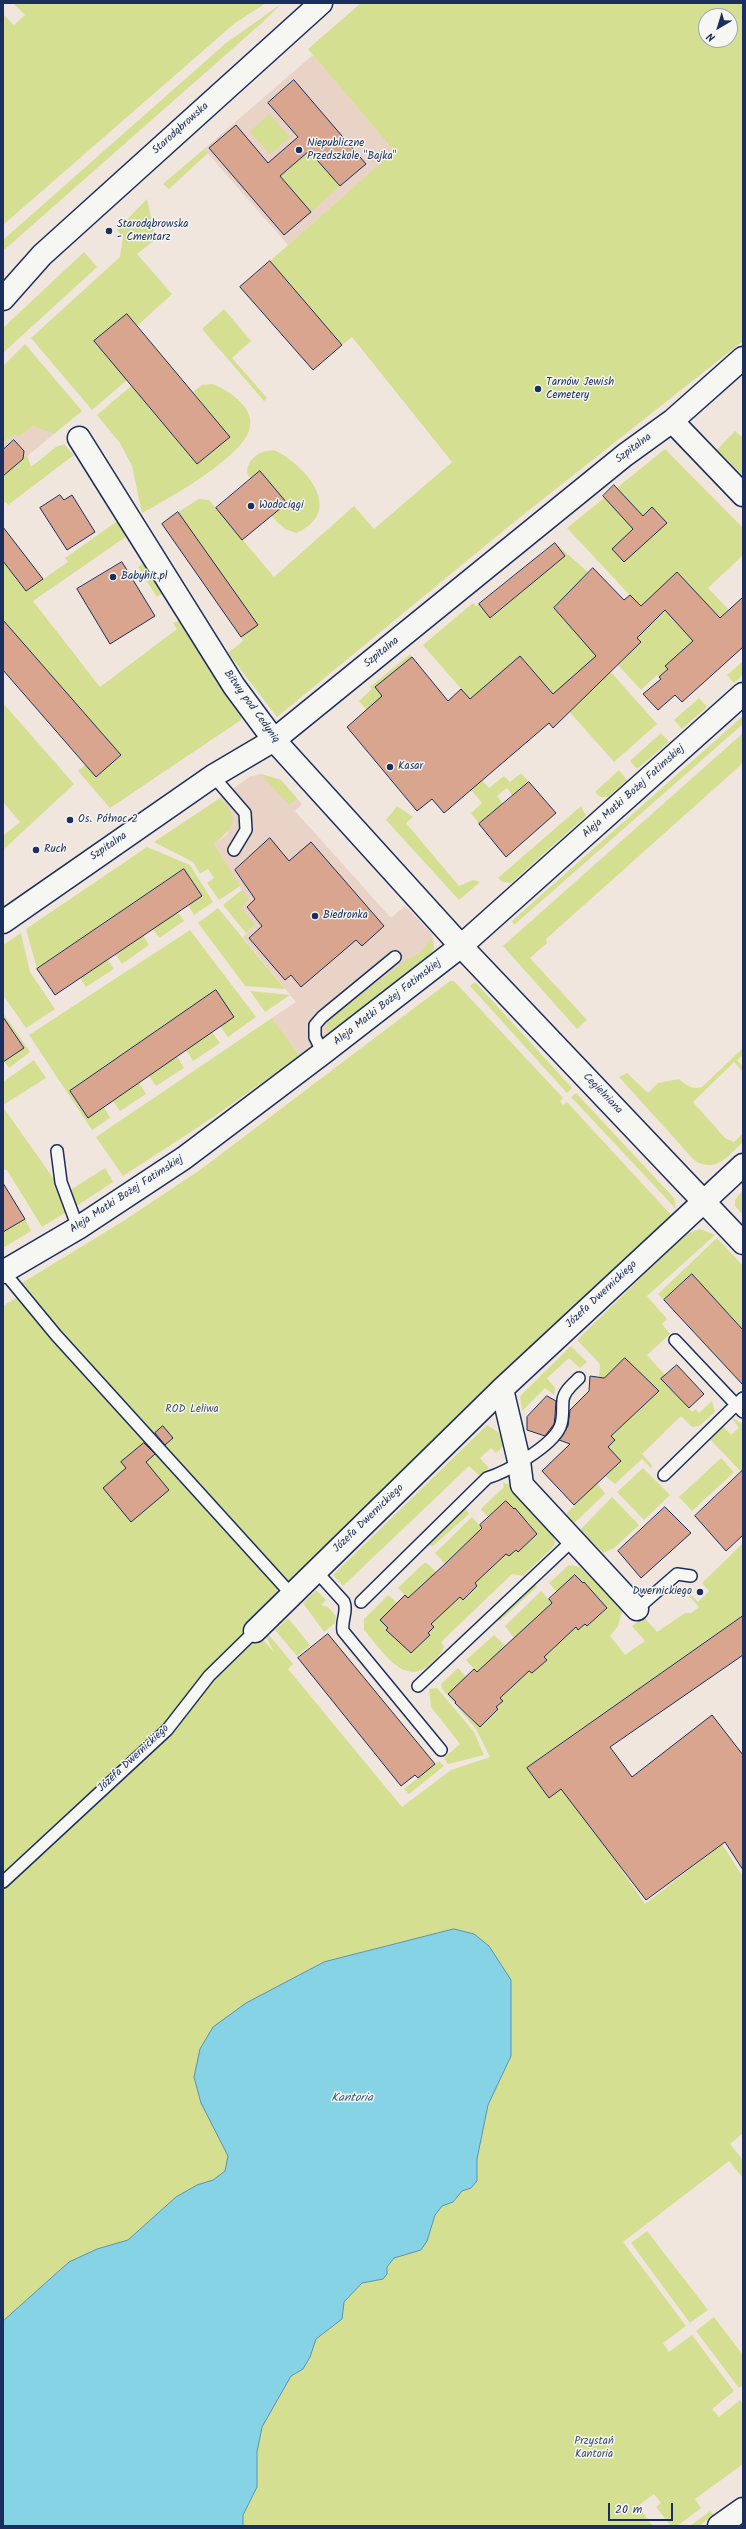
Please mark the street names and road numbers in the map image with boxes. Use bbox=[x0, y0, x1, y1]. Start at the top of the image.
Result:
street label: Starodąbrowska bbox=[150, 100, 212, 158]
street label: Szpitalna bbox=[613, 431, 655, 467]
street label: Szpitalna bbox=[362, 635, 402, 671]
street label: Bitwy pod Cedynią bbox=[220, 668, 282, 746]
street label: Aleja Matki Bożej Fatimskiej bbox=[580, 743, 688, 841]
street label: Szpitalna bbox=[88, 830, 130, 864]
street label: Aleja Matki Bożej Fatimskiej bbox=[332, 957, 444, 1049]
street label: Cegielniana bbox=[579, 1071, 625, 1117]
street label: Aleja Matki Bożej Fatimskiej bbox=[68, 1153, 186, 1237]
street label: Józefa Dwernickiego bbox=[563, 1258, 641, 1332]
street label: Józefa Dwernickiego bbox=[331, 1482, 407, 1556]
street label: Józefa Dwernickiego bbox=[95, 1722, 173, 1796]

